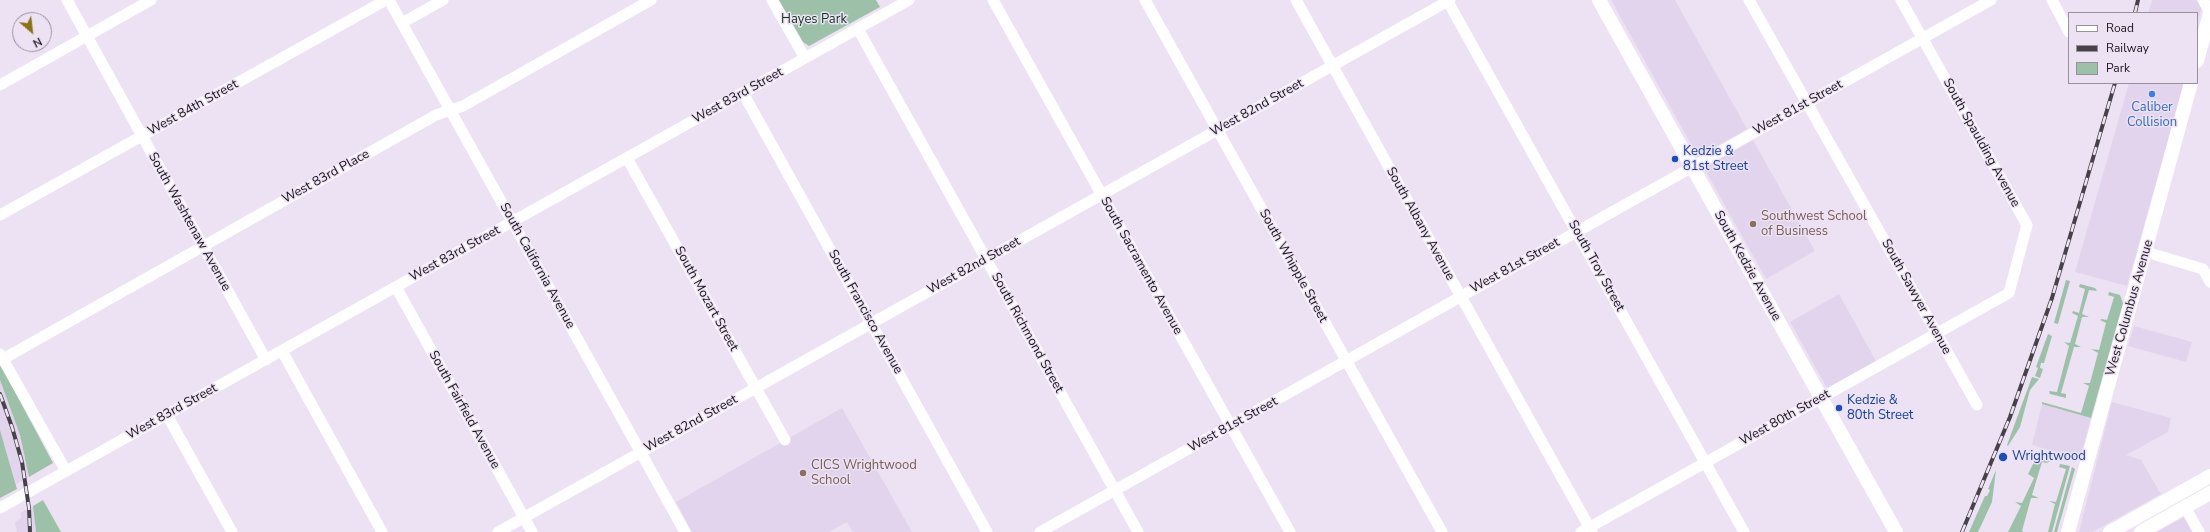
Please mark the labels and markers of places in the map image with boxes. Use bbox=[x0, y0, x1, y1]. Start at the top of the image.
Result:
marker: Caliber Collision bbox=[2147, 89, 2157, 99]
place label: Caliber Collision bbox=[2127, 100, 2177, 131]
place label: Kedzie & 81st Street bbox=[1683, 144, 1748, 175]
marker: Kedzie & 81st Street bbox=[1670, 154, 1680, 164]
place label: Southwest School of Business bbox=[1761, 209, 1867, 240]
marker: Southwest School of Business bbox=[1748, 219, 1758, 229]
place label: Kedzie & 80th Street bbox=[1847, 393, 1913, 424]
marker: Kedzie & 80th Street bbox=[1834, 403, 1844, 413]
place label: Wrightwood bbox=[2012, 449, 2086, 465]
marker: Wrightwood bbox=[1997, 451, 2009, 463]
place label: CICS Wrightwood School bbox=[811, 458, 917, 489]
marker: CICS Wrightwood School bbox=[798, 468, 808, 478]

